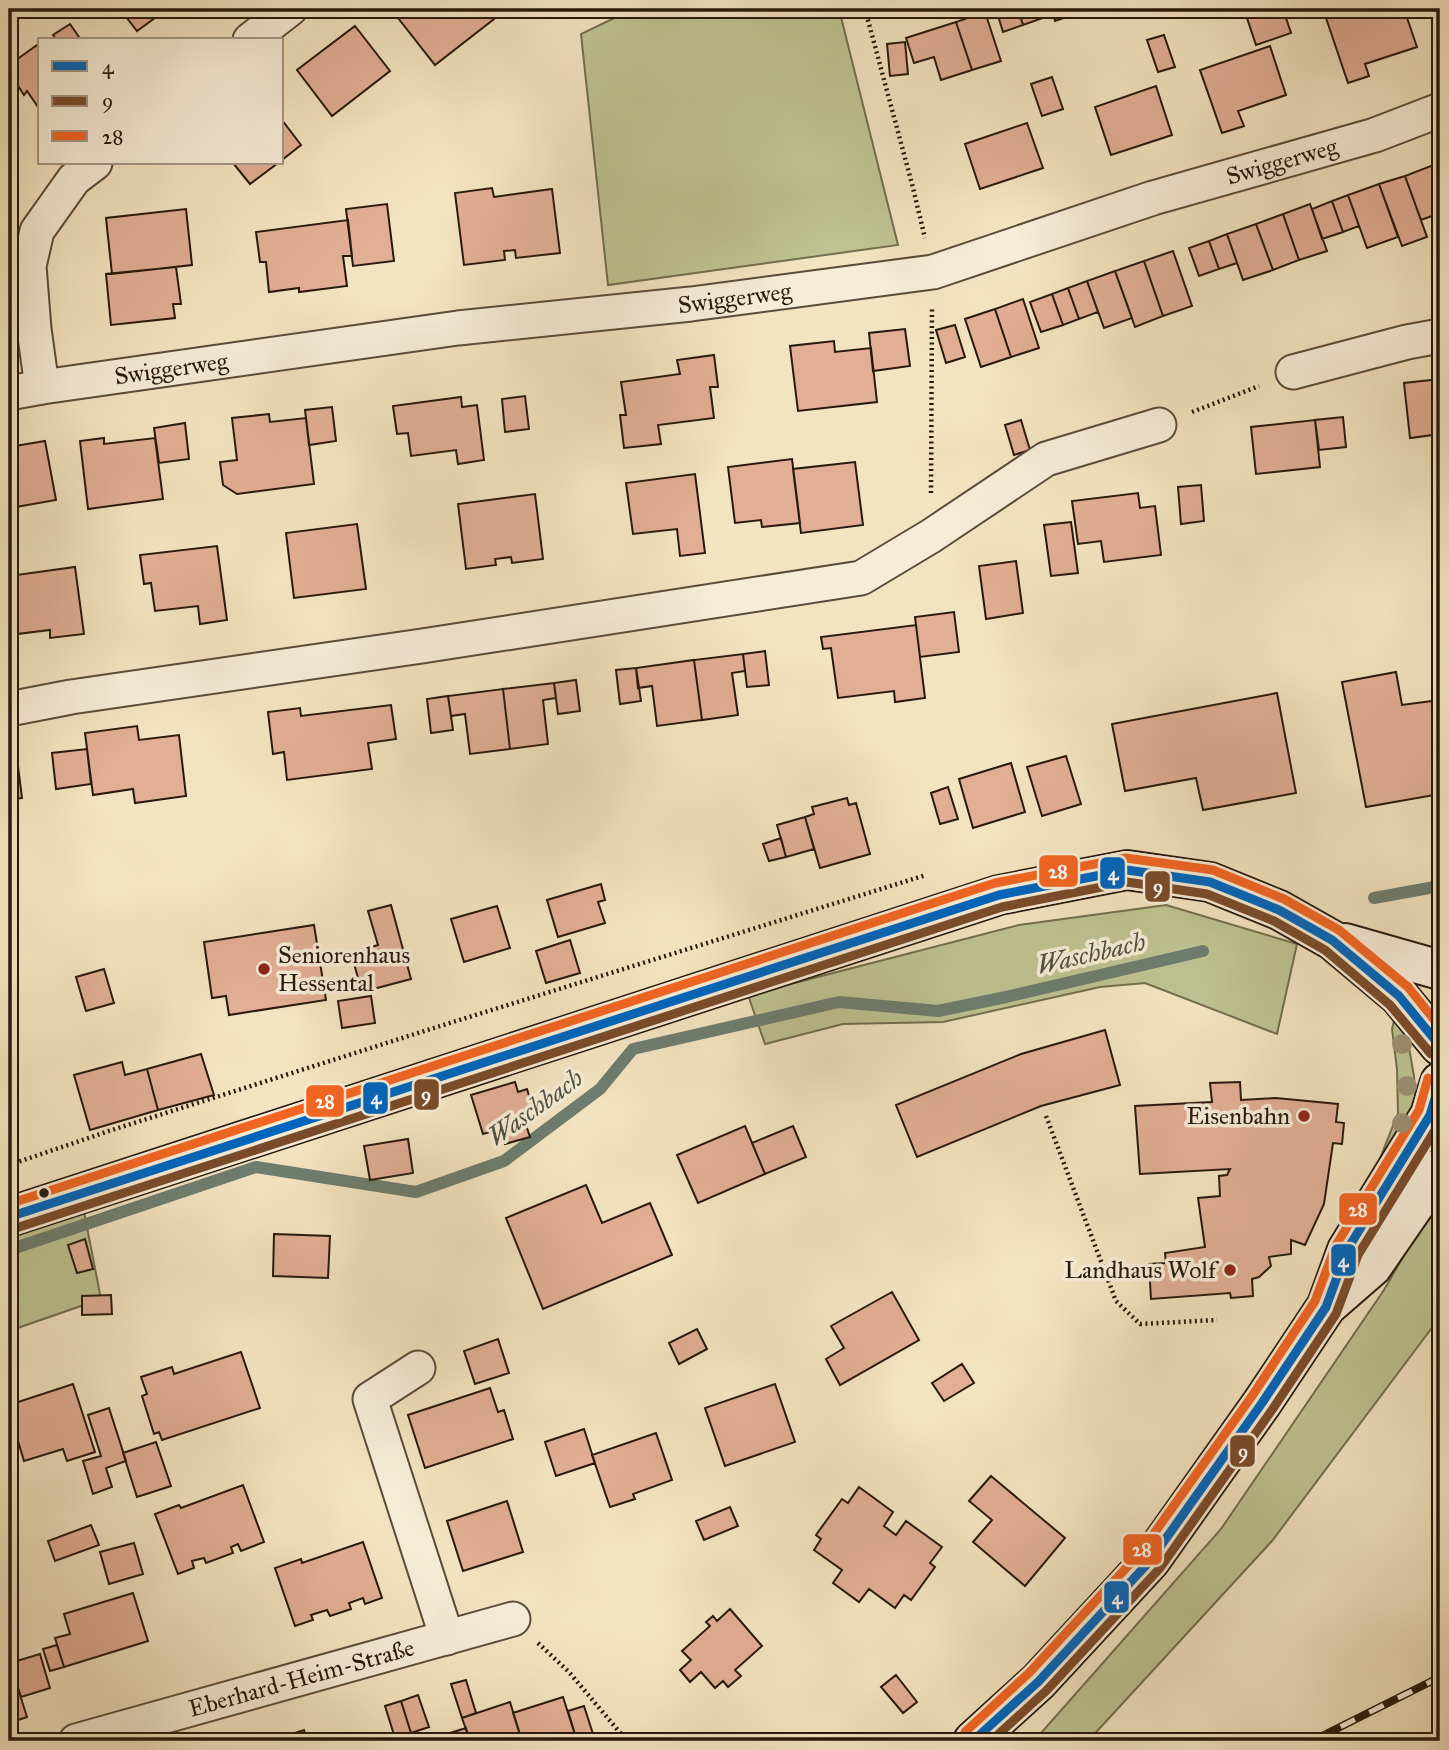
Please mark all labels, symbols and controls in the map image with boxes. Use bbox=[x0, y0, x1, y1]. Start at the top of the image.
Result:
legend bbox=[38, 38, 284, 164]
text: 4 bbox=[102, 54, 115, 80]
text: 9 bbox=[102, 88, 113, 114]
text: 28 bbox=[102, 124, 124, 150]
street label: Swiggerweg bbox=[1223, 131, 1342, 191]
street label: Swiggerweg bbox=[676, 276, 794, 320]
street label: Swiggerweg bbox=[112, 346, 231, 392]
line badge: 28 bbox=[1038, 854, 1079, 888]
line badge: 4 bbox=[1099, 856, 1126, 890]
text: 28 bbox=[1048, 860, 1068, 883]
text: 4 bbox=[1108, 862, 1120, 886]
line badge: 9 bbox=[1144, 870, 1171, 903]
text: 9 bbox=[1153, 875, 1163, 899]
water label: Waschbach bbox=[1034, 925, 1149, 981]
place label: Seniorenhaus Hessental bbox=[278, 940, 410, 998]
marker: Seniorenhaus Hessental bbox=[256, 961, 272, 977]
water label: Waschbach bbox=[481, 1061, 589, 1152]
line badge: 9 bbox=[413, 1078, 440, 1111]
line badge: 4 bbox=[362, 1081, 389, 1115]
text: 9 bbox=[421, 1083, 431, 1107]
line badge: 28 bbox=[305, 1084, 345, 1118]
text: 4 bbox=[371, 1086, 383, 1110]
text: 28 bbox=[315, 1090, 335, 1113]
place label: Eisenbahn bbox=[1186, 1101, 1290, 1131]
marker: Eisenbahn bbox=[1296, 1108, 1312, 1124]
unlabelled marker bbox=[37, 1186, 51, 1200]
line badge: 28 bbox=[1338, 1192, 1378, 1226]
text: 28 bbox=[1348, 1198, 1368, 1221]
line badge: 4 bbox=[1330, 1243, 1357, 1277]
text: 4 bbox=[1338, 1249, 1350, 1273]
place label: Landhaus Wolf bbox=[1064, 1255, 1220, 1285]
marker: Landhaus Wolf bbox=[1222, 1262, 1238, 1278]
line badge: 9 bbox=[1229, 1434, 1256, 1468]
text: 9 bbox=[1238, 1440, 1248, 1464]
line badge: 28 bbox=[1122, 1533, 1163, 1566]
text: 28 bbox=[1132, 1538, 1152, 1561]
line badge: 4 bbox=[1103, 1580, 1130, 1614]
text: 4 bbox=[1112, 1586, 1124, 1610]
street label: Eberhard-Heim-Straße bbox=[185, 1632, 418, 1724]

